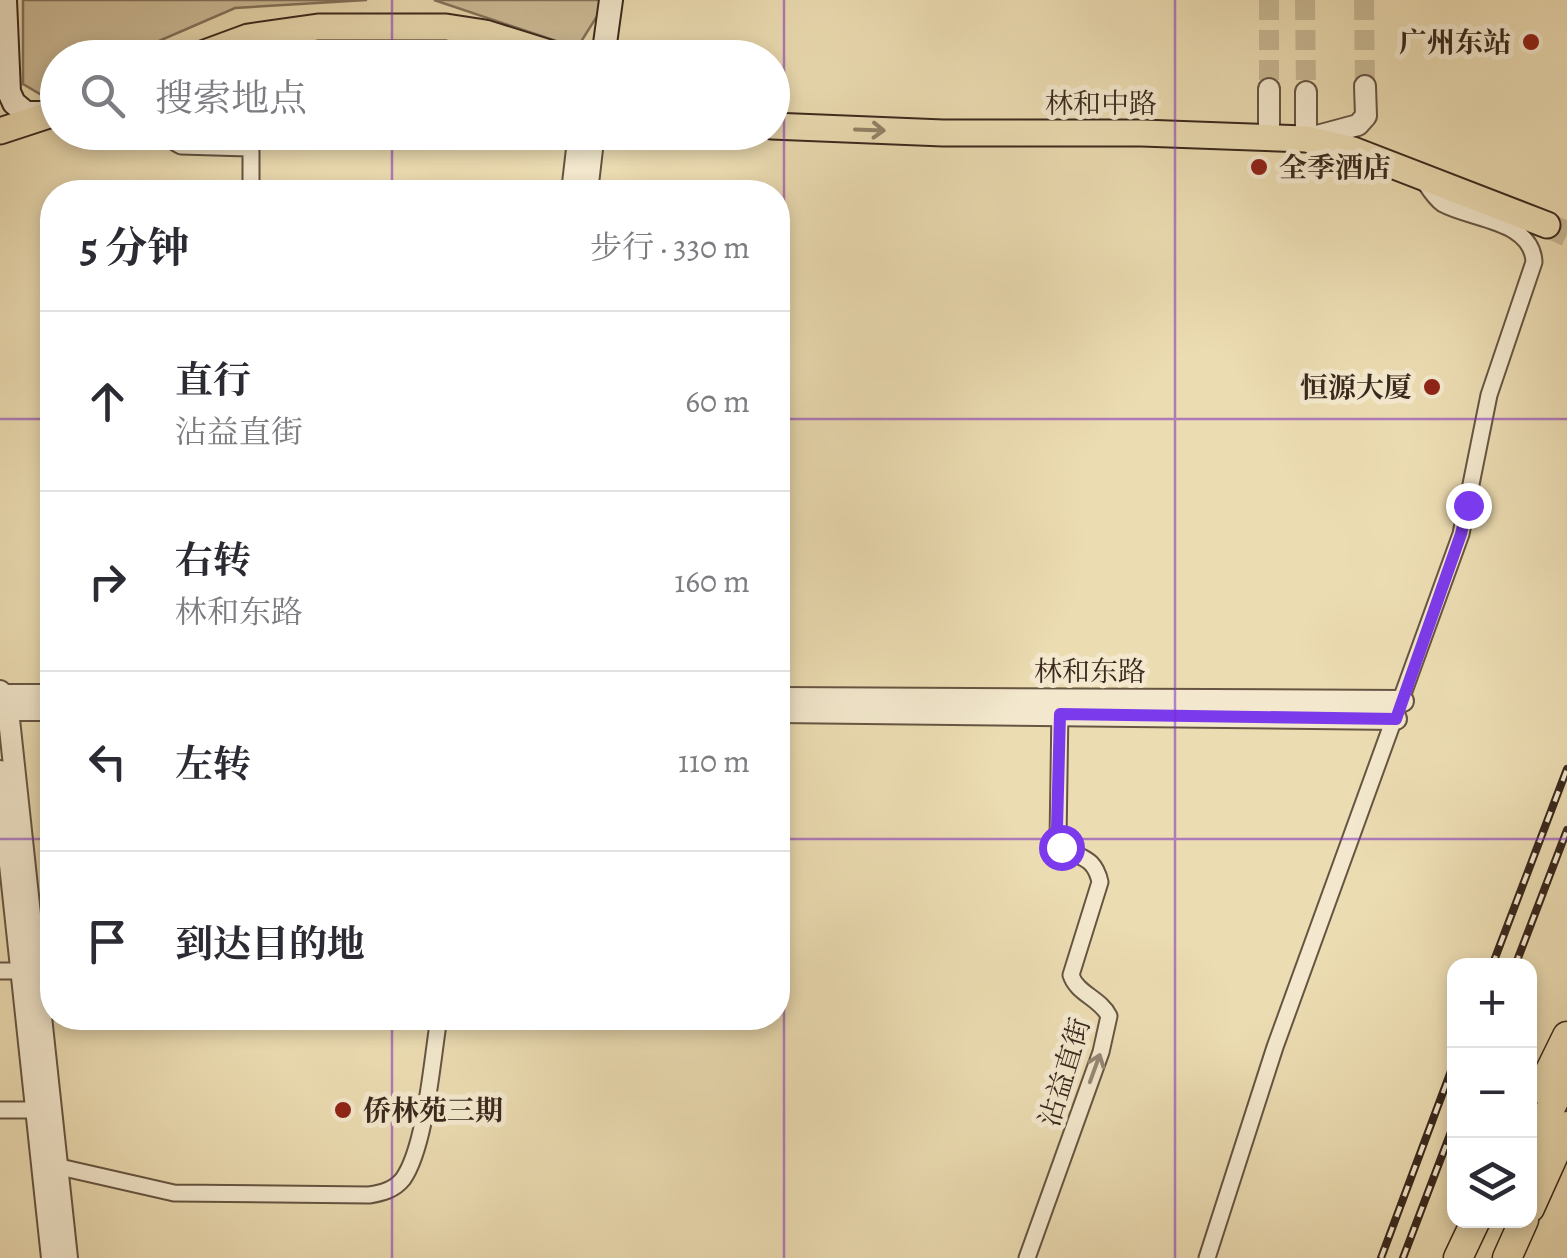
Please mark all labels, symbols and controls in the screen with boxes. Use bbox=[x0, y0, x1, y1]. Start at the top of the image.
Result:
place label: 广州东站 bbox=[1399, 24, 1511, 62]
marker: 广州东站 bbox=[1520, 31, 1542, 53]
search box bbox=[40, 40, 790, 150]
icon: search bbox=[75, 68, 130, 123]
text: 搜索地点 bbox=[155, 72, 307, 124]
street label: 林和中路 bbox=[1045, 85, 1157, 123]
one-way arrow bbox=[853, 121, 885, 140]
place label: 全季酒店 bbox=[1279, 149, 1391, 187]
marker: 全季酒店 bbox=[1248, 156, 1270, 178]
text: 5 分钟 bbox=[80, 219, 189, 276]
text: 步行 · 330 m bbox=[590, 225, 750, 269]
text: 直行 bbox=[175, 354, 251, 406]
place label: 恒源大厦 bbox=[1300, 369, 1412, 407]
icon: ahead bbox=[80, 374, 135, 429]
marker: 恒源大厦 bbox=[1421, 376, 1443, 398]
text: 60 m bbox=[685, 379, 750, 423]
text: 沾益直街 bbox=[175, 410, 303, 454]
route end bbox=[1446, 483, 1492, 529]
text: 右转 bbox=[175, 534, 251, 586]
icon: right bbox=[80, 554, 135, 609]
text: 160 m bbox=[674, 559, 750, 603]
text: 林和东路 bbox=[175, 590, 303, 634]
street label: 林和东路 bbox=[1034, 653, 1146, 691]
icon: left bbox=[80, 734, 135, 789]
text: 左转 bbox=[175, 738, 251, 790]
text: 110 m bbox=[678, 739, 750, 783]
route start bbox=[1039, 825, 1085, 871]
icon: arrive bbox=[80, 914, 135, 969]
text: 到达目的地 bbox=[175, 918, 365, 970]
map controls bbox=[1447, 958, 1537, 1228]
button: + bbox=[1447, 958, 1537, 1048]
street label: 沾益直街 bbox=[1030, 1013, 1100, 1131]
button: − bbox=[1447, 1048, 1537, 1138]
one-way arrow bbox=[1087, 1054, 1105, 1085]
place label: 侨林苑三期 bbox=[363, 1092, 503, 1130]
marker: 侨林苑三期 bbox=[332, 1099, 354, 1121]
button: layers bbox=[1447, 1138, 1537, 1228]

